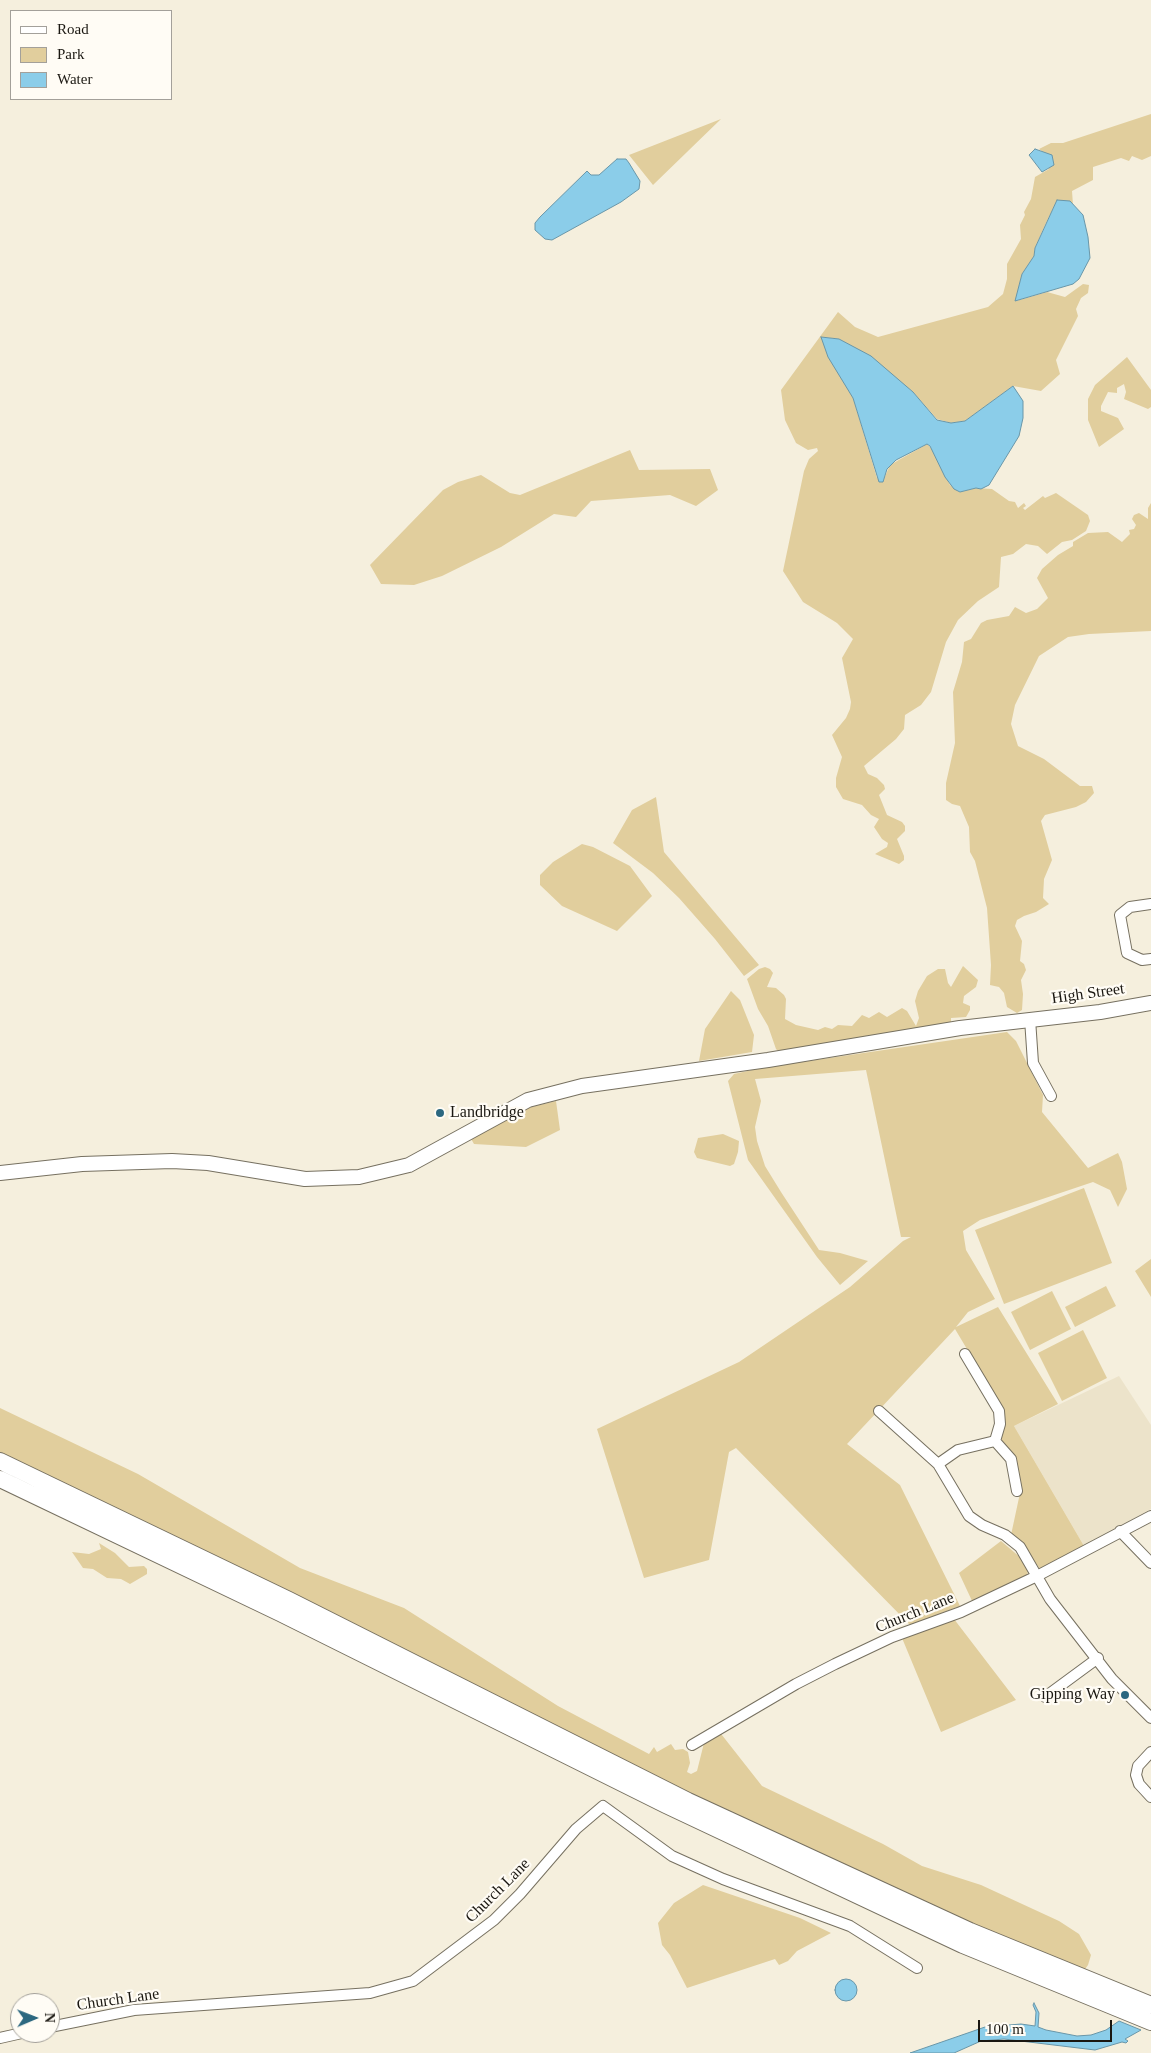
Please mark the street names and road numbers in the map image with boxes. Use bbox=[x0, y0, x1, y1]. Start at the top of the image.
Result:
street label: High Street bbox=[1050, 979, 1126, 1009]
street label: Church Lane bbox=[873, 1589, 957, 1637]
street label: Church Lane bbox=[462, 1855, 534, 1927]
street label: Church Lane bbox=[76, 1985, 160, 2015]

